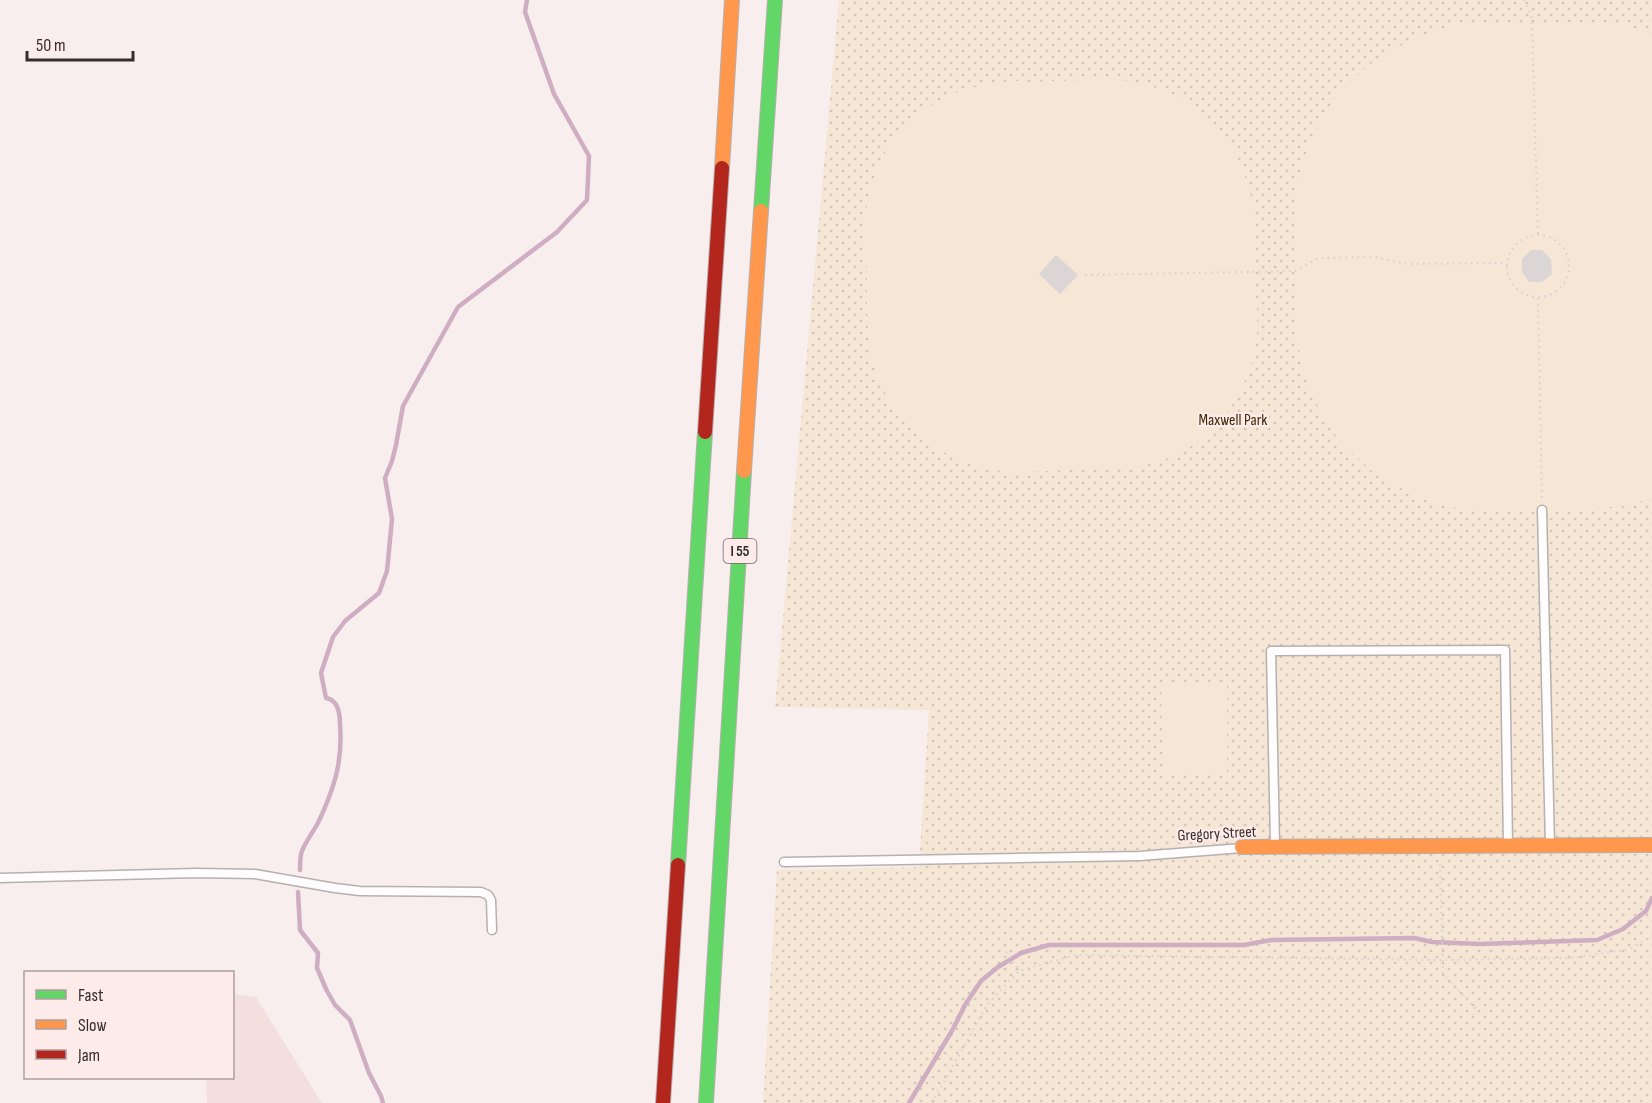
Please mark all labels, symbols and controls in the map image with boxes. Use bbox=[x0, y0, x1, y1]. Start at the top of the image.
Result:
scale bar bbox=[27, 24, 134, 62]
text: 50 m bbox=[36, 35, 66, 56]
park label: Maxwell Park bbox=[1199, 411, 1267, 430]
road number: I 55 bbox=[724, 539, 756, 563]
street label: Gregory Street bbox=[1177, 822, 1257, 846]
legend bbox=[24, 971, 234, 1079]
text: Fast bbox=[78, 985, 104, 1006]
text: Slow bbox=[78, 1015, 107, 1036]
text: Jam bbox=[77, 1045, 100, 1066]

